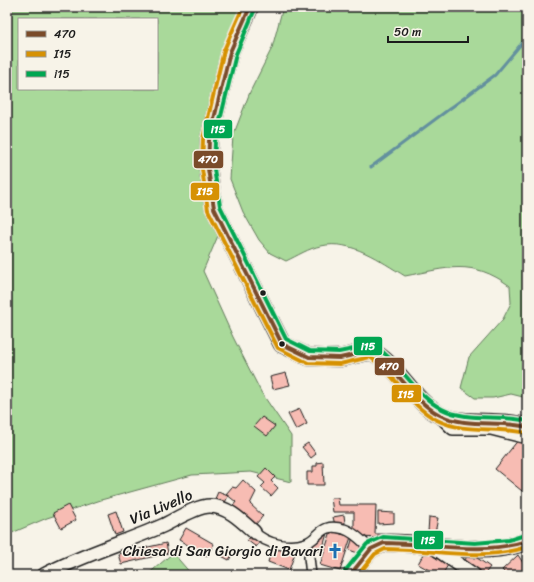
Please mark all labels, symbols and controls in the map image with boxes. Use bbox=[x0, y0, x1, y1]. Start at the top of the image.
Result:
legend bbox=[18, 18, 158, 90]
scale bar bbox=[388, 18, 468, 44]
text: 50 m bbox=[394, 21, 421, 43]
text: 470 bbox=[54, 23, 76, 45]
text: I15 bbox=[53, 43, 71, 65]
text: i15 bbox=[54, 63, 70, 85]
line badge: i15 bbox=[203, 119, 233, 139]
text: i15 bbox=[211, 120, 226, 139]
line badge: 470 bbox=[193, 150, 224, 169]
text: 470 bbox=[197, 150, 218, 169]
line badge: I15 bbox=[190, 182, 220, 201]
text: I15 bbox=[196, 182, 213, 201]
unlabelled marker bbox=[258, 288, 268, 298]
line badge: i15 bbox=[353, 336, 383, 356]
text: i15 bbox=[361, 337, 376, 356]
unlabelled marker bbox=[277, 339, 287, 349]
line badge: 470 bbox=[374, 357, 405, 376]
text: 470 bbox=[378, 357, 399, 376]
line badge: I15 bbox=[391, 384, 422, 403]
text: I15 bbox=[397, 385, 414, 404]
street label: Via Livello bbox=[125, 482, 197, 532]
line badge: i15 bbox=[413, 530, 444, 550]
text: i15 bbox=[421, 531, 436, 550]
place label: Chiesa di San Giorgio di Bavari bbox=[123, 538, 324, 564]
church icon: Chiesa di San Giorgio di Bavari bbox=[326, 542, 344, 560]

